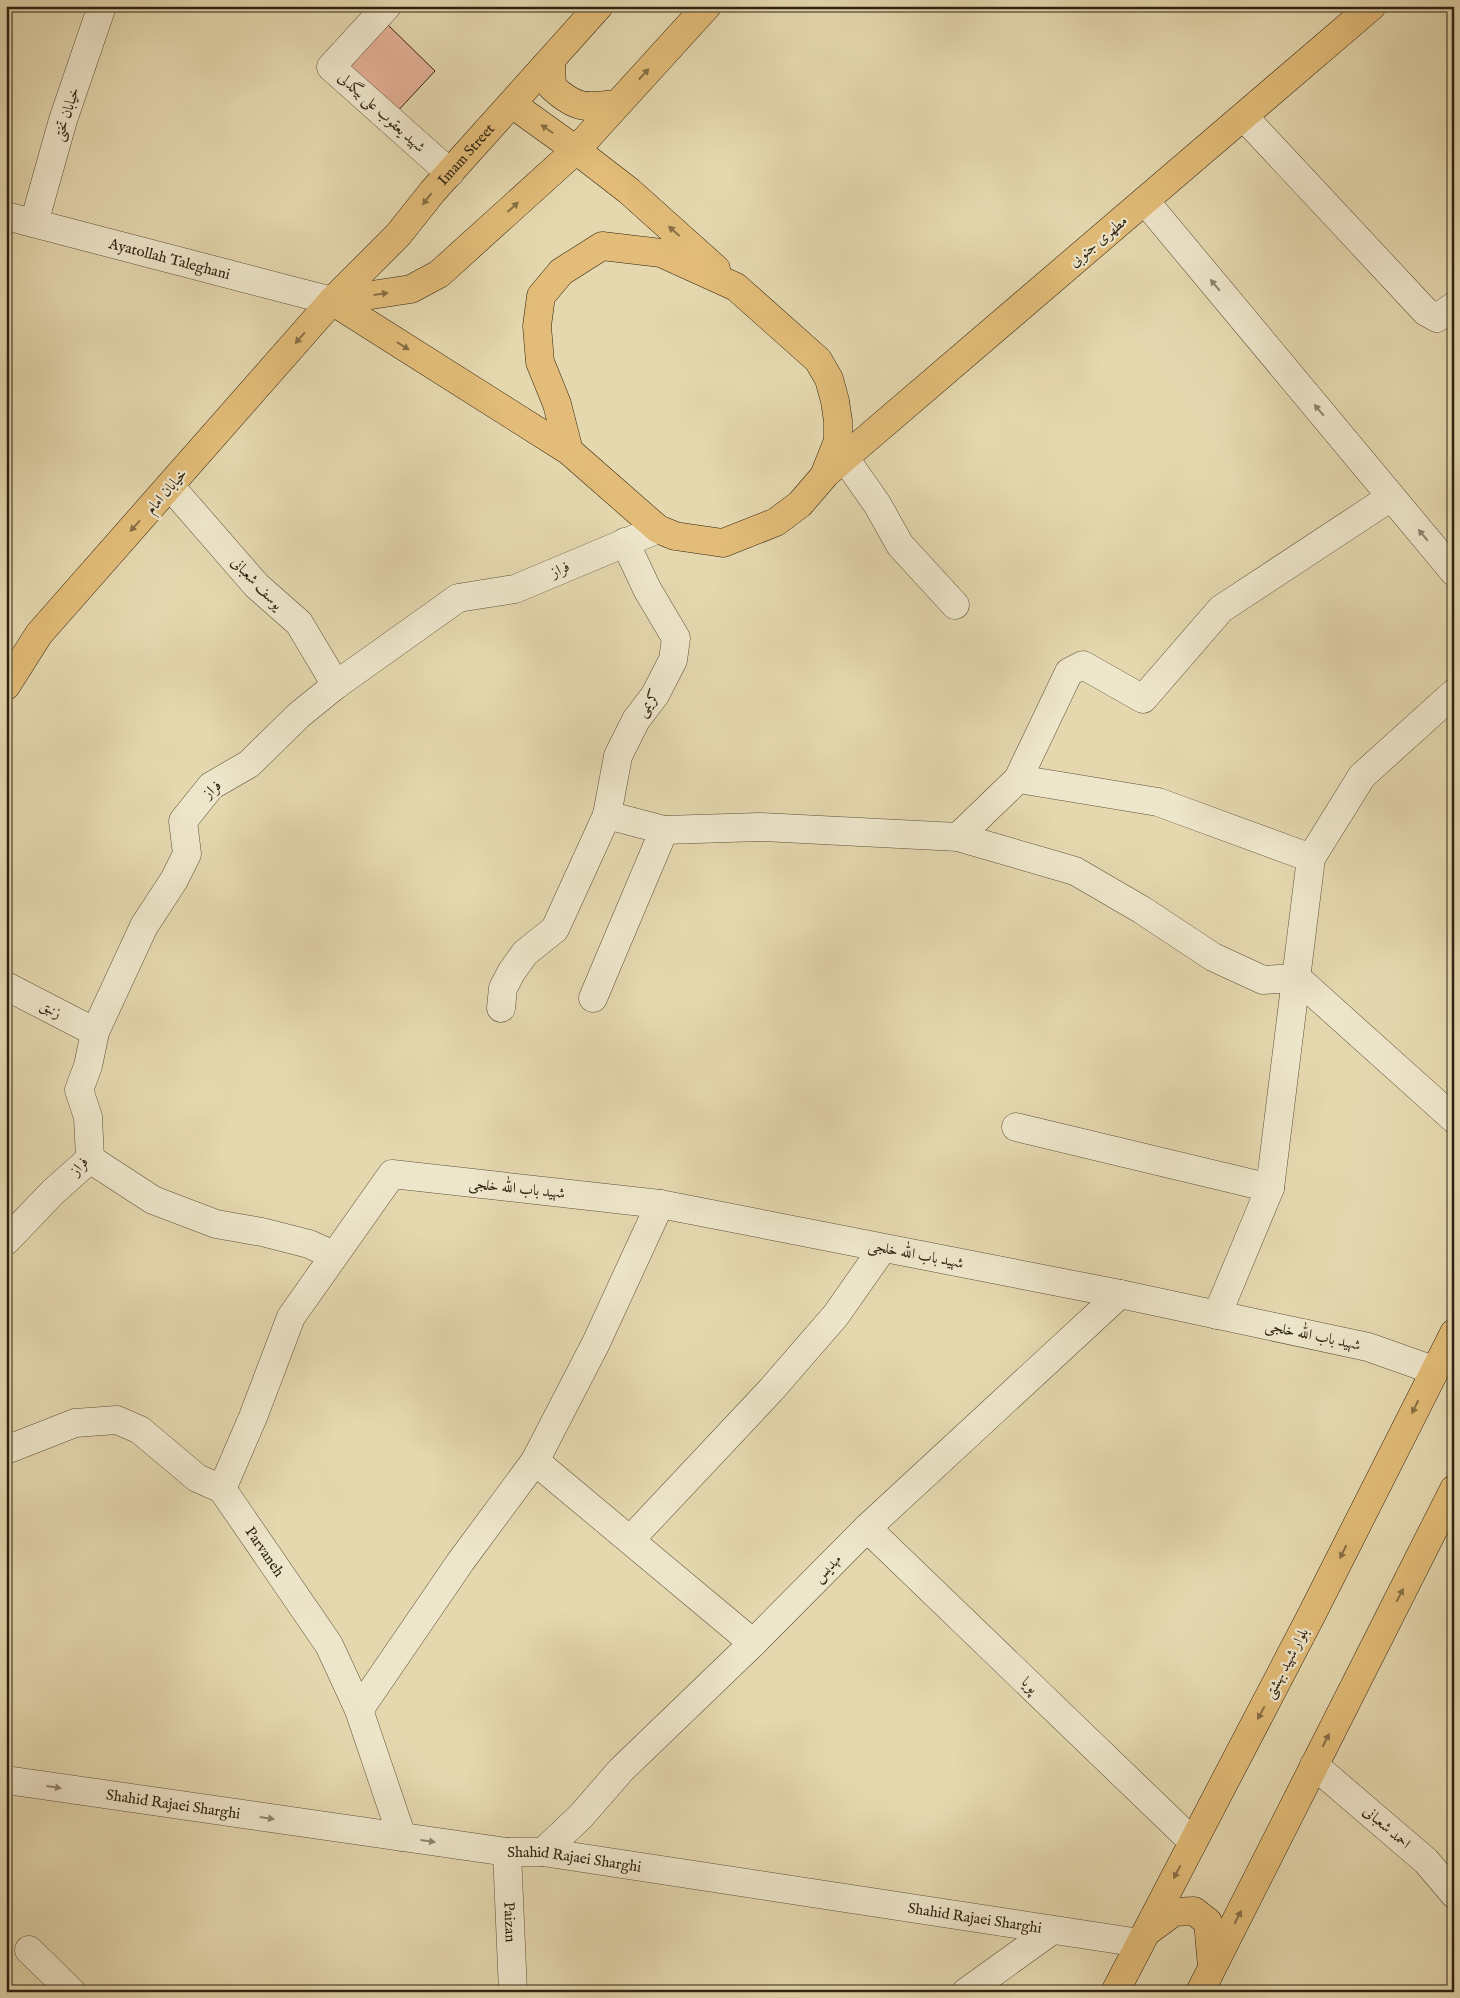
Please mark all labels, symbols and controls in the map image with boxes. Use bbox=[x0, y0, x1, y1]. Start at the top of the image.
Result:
street label: شهید یعقوب علی بیگدلی bbox=[333, 68, 429, 157]
one-way arrow bbox=[638, 69, 650, 81]
street label: خیابان تختی bbox=[49, 85, 85, 144]
street label: Imam Street bbox=[434, 120, 499, 190]
one-way arrow bbox=[541, 124, 554, 134]
one-way arrow bbox=[421, 192, 432, 205]
one-way arrow bbox=[506, 201, 518, 213]
street label: مطهری جنوبی bbox=[1065, 211, 1132, 272]
one-way arrow bbox=[668, 225, 680, 237]
street label: Ayatollah Taleghani bbox=[106, 234, 232, 284]
one-way arrow bbox=[1210, 278, 1221, 291]
one-way arrow bbox=[373, 290, 389, 298]
one-way arrow bbox=[294, 331, 306, 343]
one-way arrow bbox=[396, 341, 410, 351]
one-way arrow bbox=[1314, 404, 1325, 416]
street label: خیابان امام bbox=[141, 465, 194, 520]
one-way arrow bbox=[129, 519, 141, 531]
one-way arrow bbox=[1417, 529, 1428, 542]
street label: یوسف شعبانی bbox=[227, 553, 288, 615]
street label: فراز bbox=[546, 557, 573, 583]
street label: کریمی bbox=[632, 686, 665, 721]
street label: فراز bbox=[198, 776, 226, 804]
street label: زنبق bbox=[37, 996, 65, 1023]
street label: فراز bbox=[65, 1153, 93, 1181]
street label: شهید باب الله خلجی bbox=[468, 1171, 567, 1204]
street label: شهید باب الله خلجی bbox=[866, 1233, 966, 1274]
street label: شهید باب الله خلجی bbox=[1263, 1313, 1363, 1356]
one-way arrow bbox=[1411, 1400, 1419, 1414]
street label: Parvaneh bbox=[241, 1523, 288, 1581]
one-way arrow bbox=[1338, 1545, 1347, 1560]
street label: مهدیس bbox=[809, 1550, 846, 1587]
one-way arrow bbox=[1396, 1588, 1404, 1603]
street label: بلوار شهید بهشتی bbox=[1260, 1624, 1314, 1702]
street label: پویا bbox=[1017, 1673, 1043, 1699]
one-way arrow bbox=[1257, 1705, 1265, 1720]
one-way arrow bbox=[1322, 1733, 1330, 1748]
one-way arrow bbox=[47, 1783, 63, 1791]
street label: Shahid Rajaei Sharghi bbox=[105, 1786, 242, 1824]
street label: احمد شعبانی bbox=[1359, 1802, 1414, 1853]
one-way arrow bbox=[260, 1814, 276, 1822]
one-way arrow bbox=[420, 1837, 436, 1845]
street label: Shahid Rajaei Sharghi bbox=[507, 1843, 643, 1877]
one-way arrow bbox=[1173, 1865, 1181, 1879]
street label: Shahid Rajaei Sharghi bbox=[906, 1899, 1043, 1938]
street label: Paizan bbox=[499, 1901, 520, 1943]
one-way arrow bbox=[1234, 1910, 1242, 1924]

